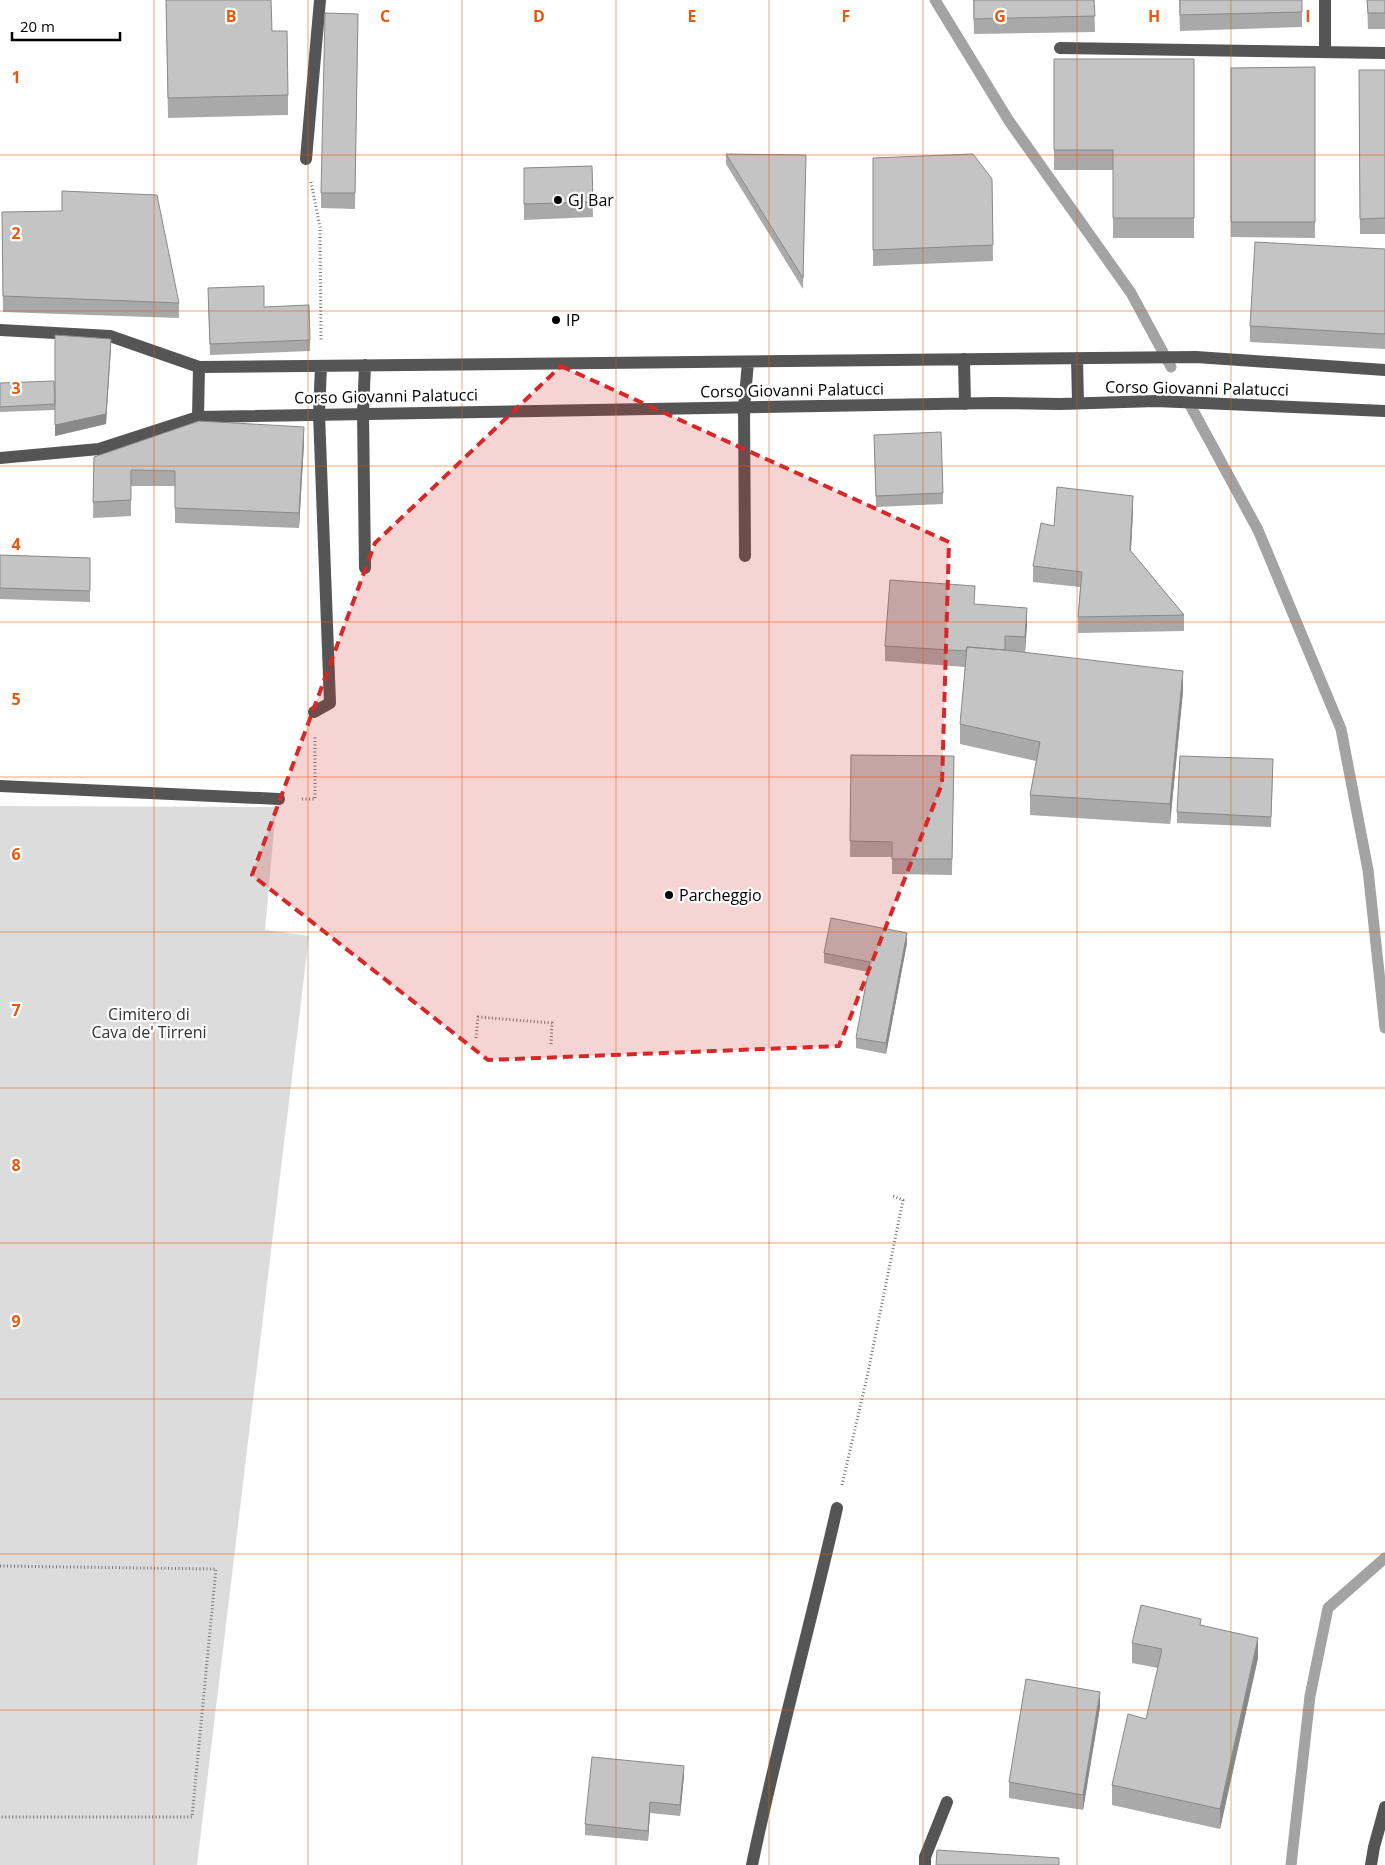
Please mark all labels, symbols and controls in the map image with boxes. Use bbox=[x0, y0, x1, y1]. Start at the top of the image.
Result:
text: B bbox=[226, 5, 236, 27]
text: C bbox=[380, 5, 390, 27]
text: D bbox=[533, 5, 545, 27]
text: E bbox=[688, 5, 697, 27]
text: F bbox=[842, 5, 850, 27]
text: G bbox=[994, 5, 1006, 27]
text: H bbox=[1148, 5, 1160, 27]
text: I bbox=[1305, 5, 1311, 27]
scale bar bbox=[12, 10, 120, 42]
text: 20 m bbox=[20, 16, 55, 36]
text: 1 bbox=[11, 66, 21, 88]
place label: GJ Bar bbox=[568, 189, 614, 211]
marker: GJ Bar bbox=[552, 194, 564, 206]
text: 2 bbox=[11, 222, 21, 244]
place label: IP bbox=[566, 309, 580, 331]
marker: IP bbox=[550, 314, 562, 326]
street label: Corso Giovanni Palatucci bbox=[1105, 375, 1289, 401]
text: 3 bbox=[11, 377, 21, 399]
street label: Corso Giovanni Palatucci bbox=[700, 377, 884, 403]
street label: Corso Giovanni Palatucci bbox=[294, 383, 478, 409]
text: 4 bbox=[11, 533, 21, 555]
text: 5 bbox=[11, 688, 21, 710]
text: 6 bbox=[11, 843, 21, 865]
place label: Parcheggio bbox=[679, 884, 762, 906]
marker: Parcheggio bbox=[663, 889, 675, 901]
text: 7 bbox=[11, 999, 21, 1021]
park label: Cimitero di Cava de' Tirreni bbox=[91, 1003, 207, 1043]
text: 8 bbox=[11, 1154, 21, 1176]
text: 9 bbox=[11, 1310, 21, 1332]

